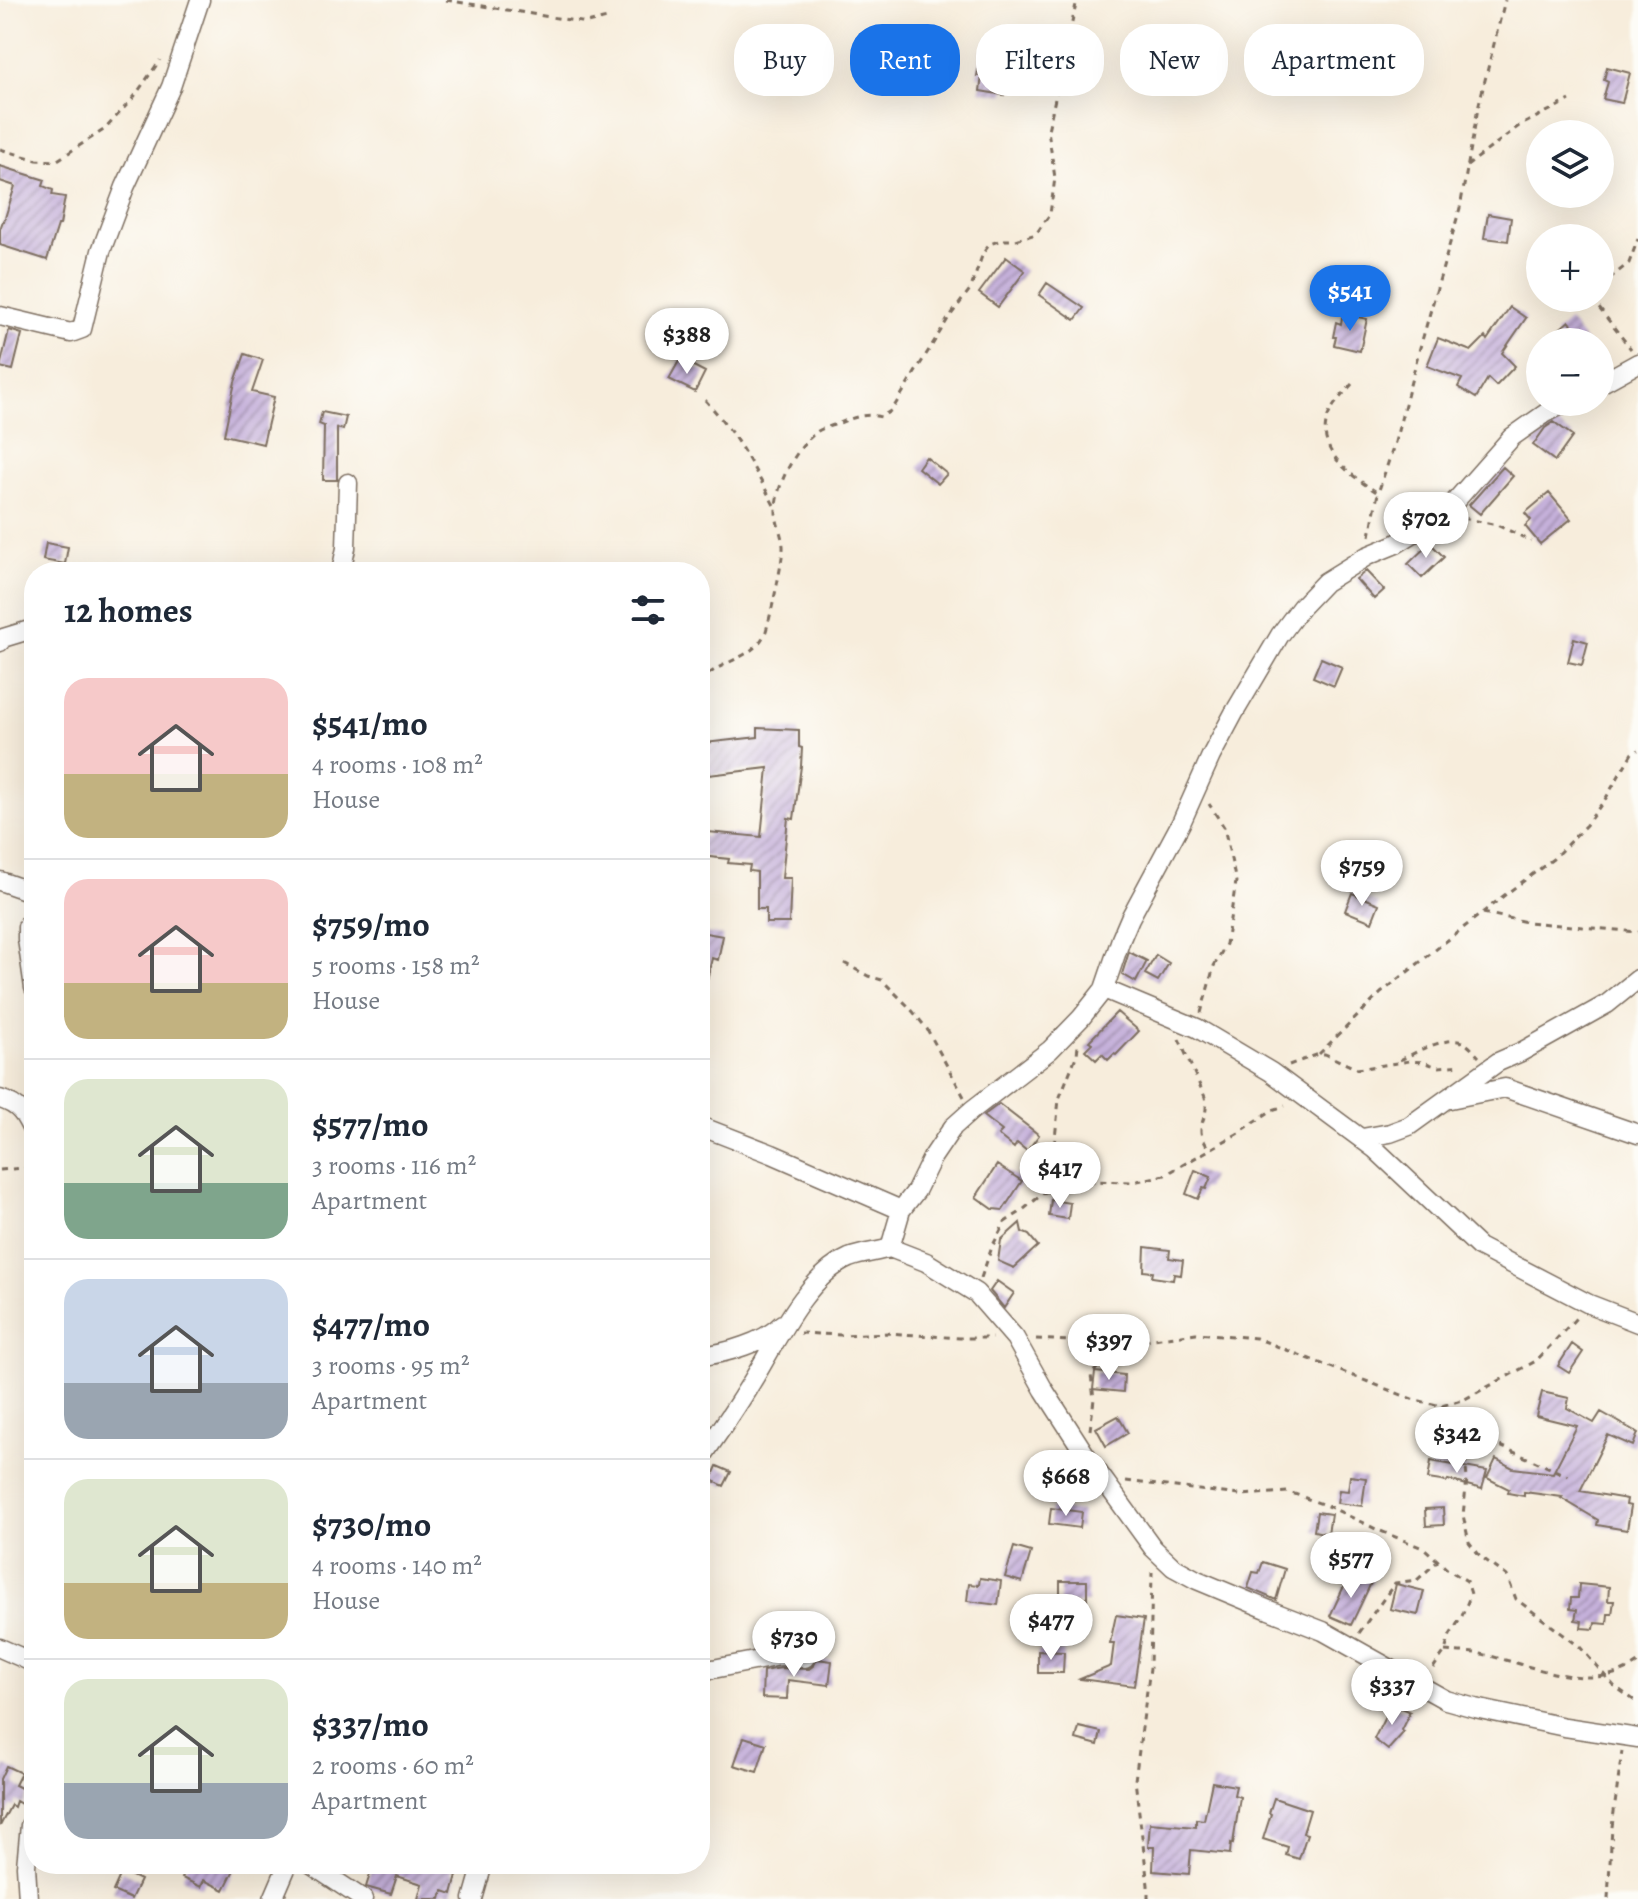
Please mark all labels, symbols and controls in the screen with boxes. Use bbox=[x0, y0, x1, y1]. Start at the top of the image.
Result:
chip: Buy bbox=[734, 24, 834, 96]
chip: Rent bbox=[850, 24, 960, 96]
chip: Filters bbox=[976, 24, 1104, 96]
chip: New bbox=[1120, 24, 1228, 96]
chip: Apartment bbox=[1244, 24, 1424, 96]
map controls bbox=[1526, 120, 1614, 416]
button: layers bbox=[1526, 120, 1614, 208]
button: + bbox=[1526, 224, 1614, 312]
pin: $541 bbox=[1303, 265, 1397, 333]
text: $541 bbox=[1328, 273, 1372, 308]
pin: $388 bbox=[640, 308, 734, 376]
text: $388 bbox=[663, 316, 711, 351]
button: − bbox=[1526, 328, 1614, 416]
pin: $702 bbox=[1379, 492, 1473, 560]
text: $702 bbox=[1402, 500, 1450, 535]
text: 12 homes bbox=[64, 587, 193, 634]
icon: filters bbox=[626, 588, 670, 632]
text: $541/mo bbox=[312, 700, 428, 747]
icon: home bbox=[128, 710, 224, 806]
text: 4 rooms · 108 m² bbox=[312, 747, 483, 782]
text: House bbox=[312, 782, 380, 817]
pin: $759 bbox=[1315, 840, 1409, 908]
text: $759 bbox=[1339, 848, 1385, 883]
text: $759/mo bbox=[312, 901, 430, 948]
icon: home bbox=[128, 911, 224, 1007]
text: 5 rooms · 158 m² bbox=[312, 948, 479, 983]
text: House bbox=[312, 983, 380, 1018]
text: $577/mo bbox=[312, 1101, 429, 1148]
icon: home bbox=[128, 1111, 224, 1207]
pin: $417 bbox=[1013, 1142, 1107, 1210]
text: 3 rooms · 116 m² bbox=[312, 1148, 476, 1183]
text: $417 bbox=[1038, 1150, 1082, 1185]
text: Apartment bbox=[312, 1183, 427, 1218]
text: $477/mo bbox=[312, 1301, 430, 1348]
icon: home bbox=[128, 1311, 224, 1407]
pin: $397 bbox=[1062, 1314, 1156, 1382]
text: $397 bbox=[1086, 1322, 1132, 1357]
text: 3 rooms · 95 m² bbox=[312, 1348, 469, 1383]
text: Apartment bbox=[312, 1383, 427, 1418]
pin: $342 bbox=[1410, 1407, 1504, 1475]
text: $342 bbox=[1433, 1415, 1481, 1450]
pin: $668 bbox=[1019, 1450, 1113, 1518]
text: $668 bbox=[1042, 1458, 1090, 1493]
text: $730/mo bbox=[312, 1501, 431, 1548]
icon: home bbox=[128, 1511, 224, 1607]
pin: $577 bbox=[1304, 1532, 1398, 1600]
text: $577 bbox=[1328, 1540, 1374, 1575]
text: 4 rooms · 140 m² bbox=[312, 1548, 482, 1583]
text: House bbox=[312, 1583, 380, 1618]
pin: $477 bbox=[1004, 1594, 1098, 1662]
text: $477 bbox=[1028, 1602, 1074, 1637]
pin: $730 bbox=[747, 1611, 841, 1679]
text: $730 bbox=[770, 1619, 818, 1654]
pin: $337 bbox=[1345, 1659, 1439, 1727]
text: $337 bbox=[1369, 1667, 1415, 1702]
text: $337/mo bbox=[312, 1701, 429, 1748]
icon: home bbox=[128, 1711, 224, 1807]
text: 2 rooms · 60 m² bbox=[312, 1748, 474, 1783]
text: Apartment bbox=[312, 1783, 427, 1818]

